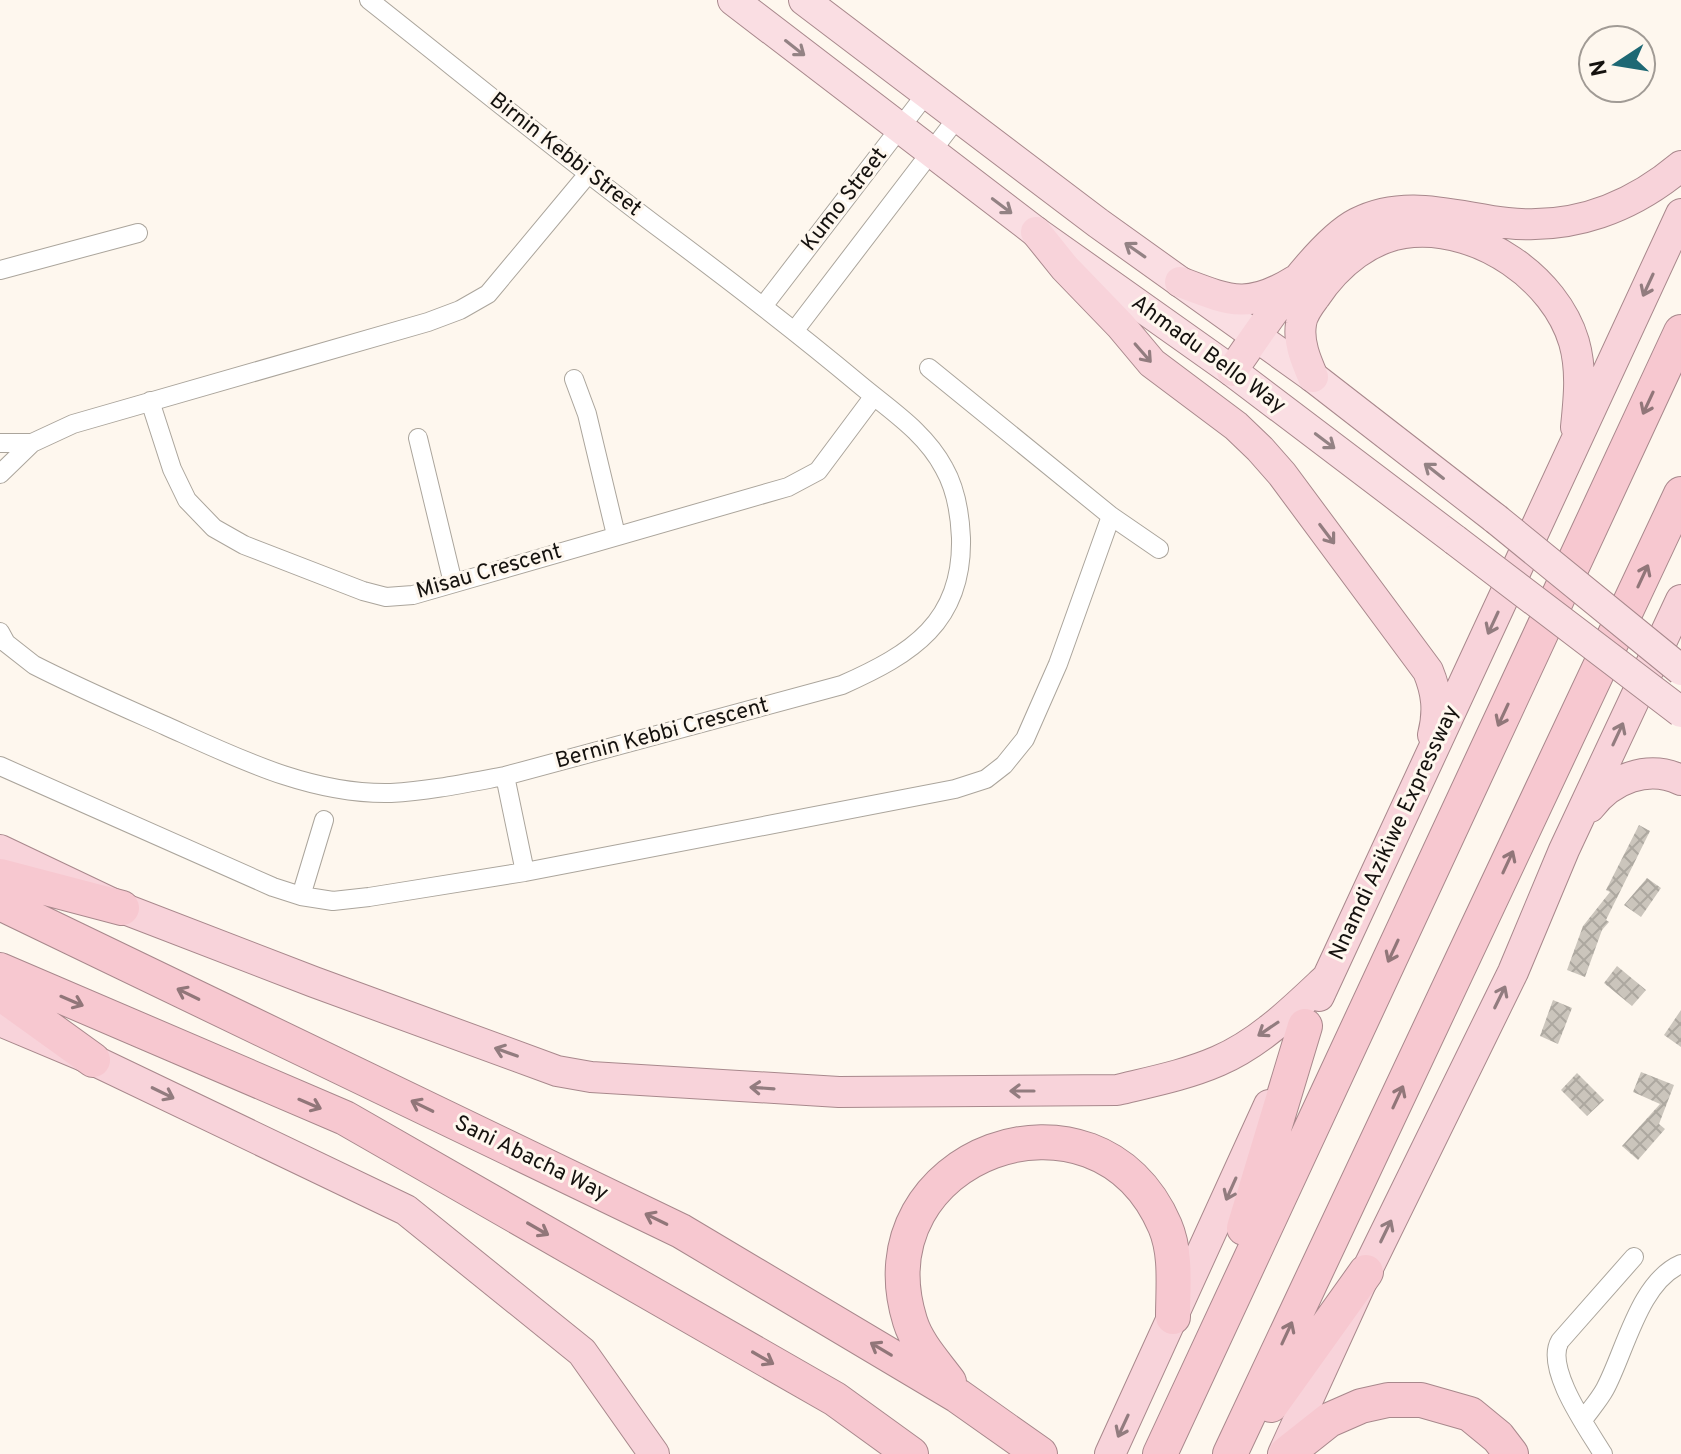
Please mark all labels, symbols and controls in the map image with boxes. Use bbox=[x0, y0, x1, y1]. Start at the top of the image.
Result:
north arrow bbox=[1577, 24, 1657, 104]
one-way arrow bbox=[784, 39, 805, 56]
text: N bbox=[1585, 57, 1615, 78]
street label: Birnin Kebbi Street bbox=[483, 87, 647, 223]
street label: Kumo Street bbox=[796, 143, 894, 257]
one-way arrow bbox=[990, 197, 1012, 214]
one-way arrow bbox=[1125, 242, 1147, 258]
one-way arrow bbox=[1640, 272, 1655, 296]
street label: Ahmadu Bello Way bbox=[1126, 290, 1290, 420]
one-way arrow bbox=[1134, 342, 1152, 362]
one-way arrow bbox=[1640, 391, 1655, 415]
one-way arrow bbox=[1314, 433, 1335, 450]
one-way arrow bbox=[1424, 462, 1445, 480]
one-way arrow bbox=[1319, 523, 1336, 544]
street label: Misau Crescent bbox=[413, 538, 565, 606]
one-way arrow bbox=[1636, 564, 1651, 588]
one-way arrow bbox=[1485, 610, 1500, 634]
street label: Bernin Kebbi Crescent bbox=[552, 693, 772, 775]
street label: Nnamdi Azikiwe Expressway bbox=[1324, 701, 1466, 965]
one-way arrow bbox=[1494, 702, 1509, 727]
one-way arrow bbox=[1611, 723, 1626, 747]
one-way arrow bbox=[1501, 850, 1516, 874]
one-way arrow bbox=[1384, 938, 1399, 962]
one-way arrow bbox=[176, 986, 200, 1001]
one-way arrow bbox=[1494, 986, 1509, 1009]
one-way arrow bbox=[59, 994, 83, 1009]
one-way arrow bbox=[1258, 1021, 1280, 1038]
one-way arrow bbox=[494, 1044, 519, 1059]
one-way arrow bbox=[749, 1080, 776, 1095]
one-way arrow bbox=[1009, 1083, 1036, 1099]
one-way arrow bbox=[151, 1086, 175, 1102]
one-way arrow bbox=[1391, 1086, 1406, 1110]
one-way arrow bbox=[298, 1097, 322, 1112]
one-way arrow bbox=[411, 1098, 435, 1113]
street label: Sani Abacha Way bbox=[450, 1110, 612, 1208]
one-way arrow bbox=[1223, 1177, 1238, 1201]
one-way arrow bbox=[645, 1211, 669, 1226]
one-way arrow bbox=[1379, 1219, 1394, 1243]
one-way arrow bbox=[526, 1221, 549, 1237]
one-way arrow bbox=[1280, 1321, 1295, 1345]
one-way arrow bbox=[870, 1341, 893, 1357]
one-way arrow bbox=[751, 1351, 775, 1366]
one-way arrow bbox=[1115, 1413, 1130, 1437]

